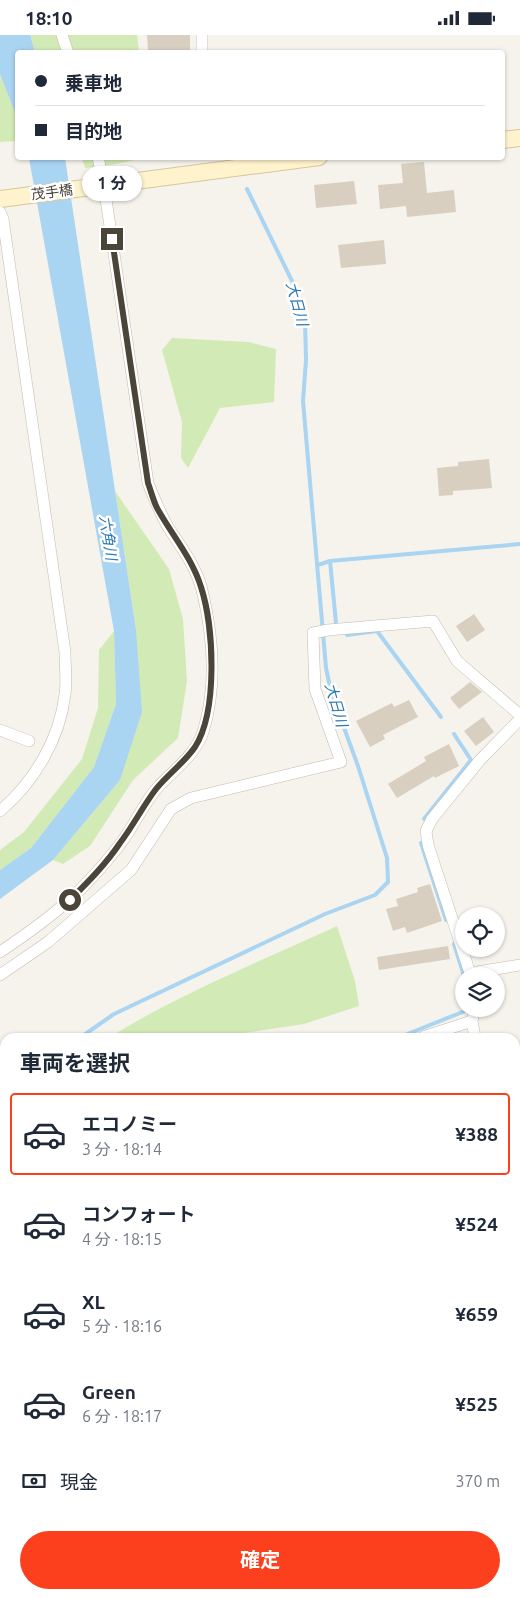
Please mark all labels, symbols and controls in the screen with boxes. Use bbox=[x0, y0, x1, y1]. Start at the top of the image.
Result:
text: 18:10 bbox=[25, 7, 73, 29]
text: 乗車地 bbox=[65, 72, 122, 94]
text: 目的地 bbox=[65, 120, 122, 142]
callout: 1 分 bbox=[82, 167, 142, 201]
text: 1 分 bbox=[98, 174, 126, 192]
street label: 茂手橋 bbox=[30, 182, 74, 202]
route end bbox=[101, 228, 123, 250]
water label: 大日川 bbox=[283, 280, 312, 330]
water label: 六角川 bbox=[97, 514, 121, 563]
water label: 大日川 bbox=[322, 681, 351, 731]
route start bbox=[59, 889, 81, 911]
map controls bbox=[455, 907, 505, 1017]
button: locate bbox=[455, 907, 505, 957]
button: layers bbox=[455, 967, 505, 1017]
text: 車両を選択 bbox=[20, 1050, 130, 1075]
icon: car bbox=[22, 1112, 67, 1157]
text: エコノミー bbox=[82, 1113, 177, 1135]
text: ¥388 bbox=[455, 1123, 498, 1145]
text: 3 分 · 18:14 bbox=[82, 1140, 162, 1158]
icon: car bbox=[22, 1202, 67, 1247]
text: コンフォート bbox=[82, 1203, 195, 1225]
text: ¥524 bbox=[455, 1213, 498, 1235]
text: 4 分 · 18:15 bbox=[82, 1230, 162, 1248]
text: XL bbox=[82, 1291, 105, 1313]
icon: car bbox=[22, 1292, 67, 1337]
text: ¥659 bbox=[455, 1303, 498, 1325]
text: 5 分 · 18:16 bbox=[82, 1317, 162, 1335]
text: Green bbox=[82, 1381, 136, 1403]
icon: car bbox=[22, 1382, 67, 1427]
text: ¥525 bbox=[455, 1393, 498, 1415]
text: 6 分 · 18:17 bbox=[82, 1407, 162, 1425]
icon: cash bbox=[20, 1467, 48, 1495]
text: 現金 bbox=[60, 1471, 98, 1493]
text: 370 m bbox=[455, 1472, 500, 1490]
button: 確定 bbox=[20, 1531, 500, 1589]

